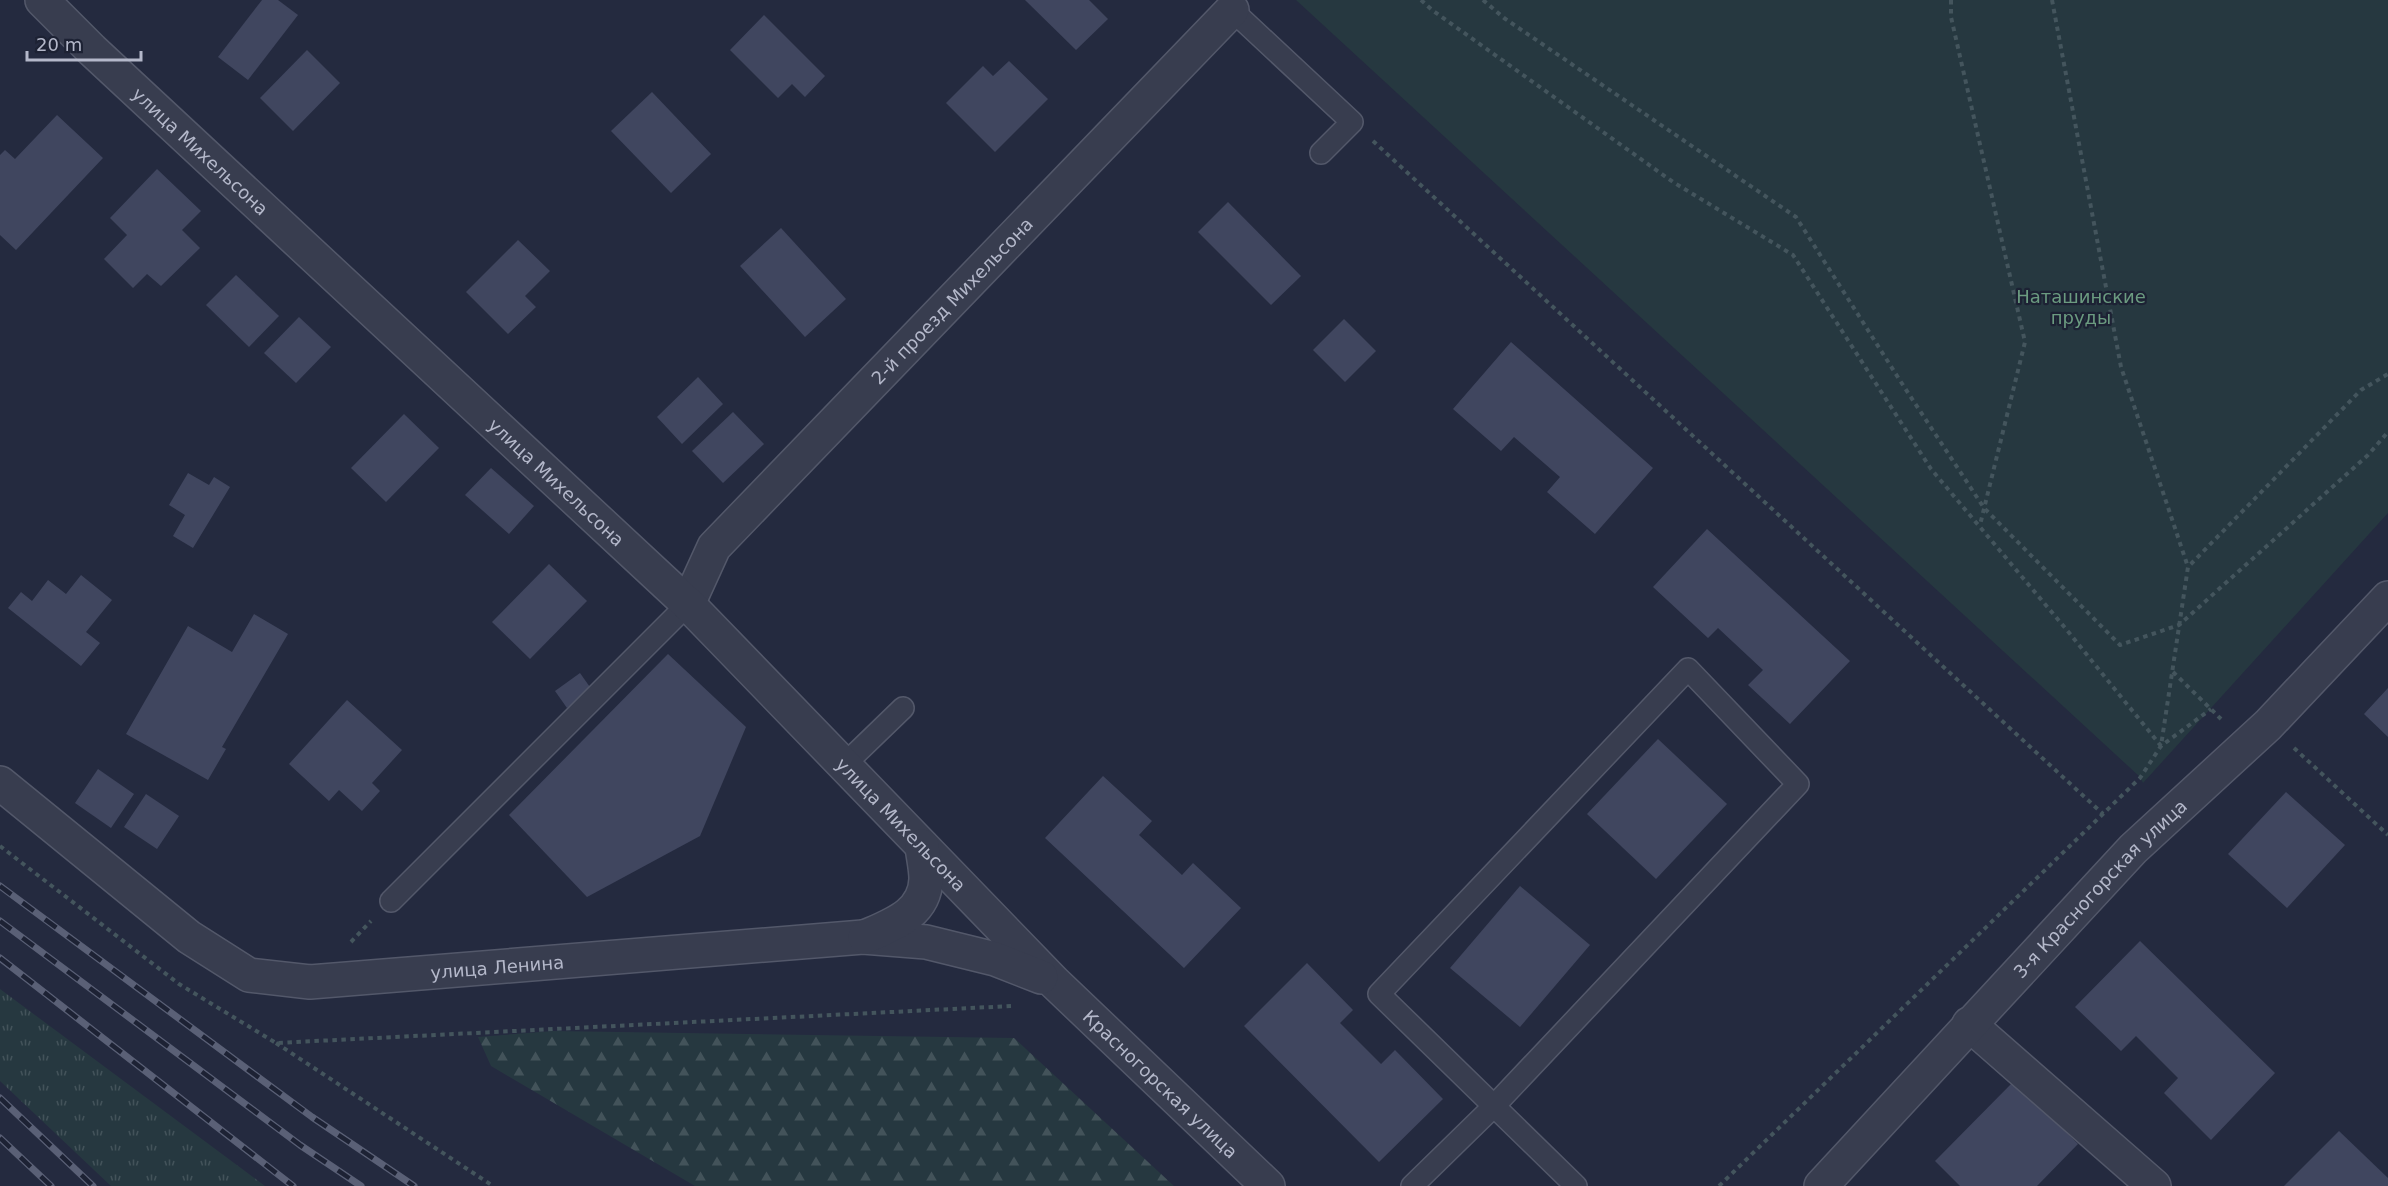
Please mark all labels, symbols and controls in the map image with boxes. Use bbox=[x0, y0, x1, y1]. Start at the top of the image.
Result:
scale bar bbox=[27, 24, 141, 62]
text: 20 m bbox=[36, 34, 82, 55]
street label: улица Михельсона bbox=[128, 83, 273, 219]
street label: 2-й проезд Михельсона bbox=[867, 213, 1037, 388]
park label: Наташинские пруды bbox=[2016, 286, 2146, 328]
street label: улица Михельсона bbox=[484, 414, 629, 550]
street label: улица Михельсона bbox=[832, 753, 971, 895]
street label: 3-я Красногорская улица bbox=[2009, 795, 2191, 982]
street label: улица Ленина bbox=[430, 951, 565, 983]
street label: Красногорская улица bbox=[1079, 1005, 1242, 1162]

